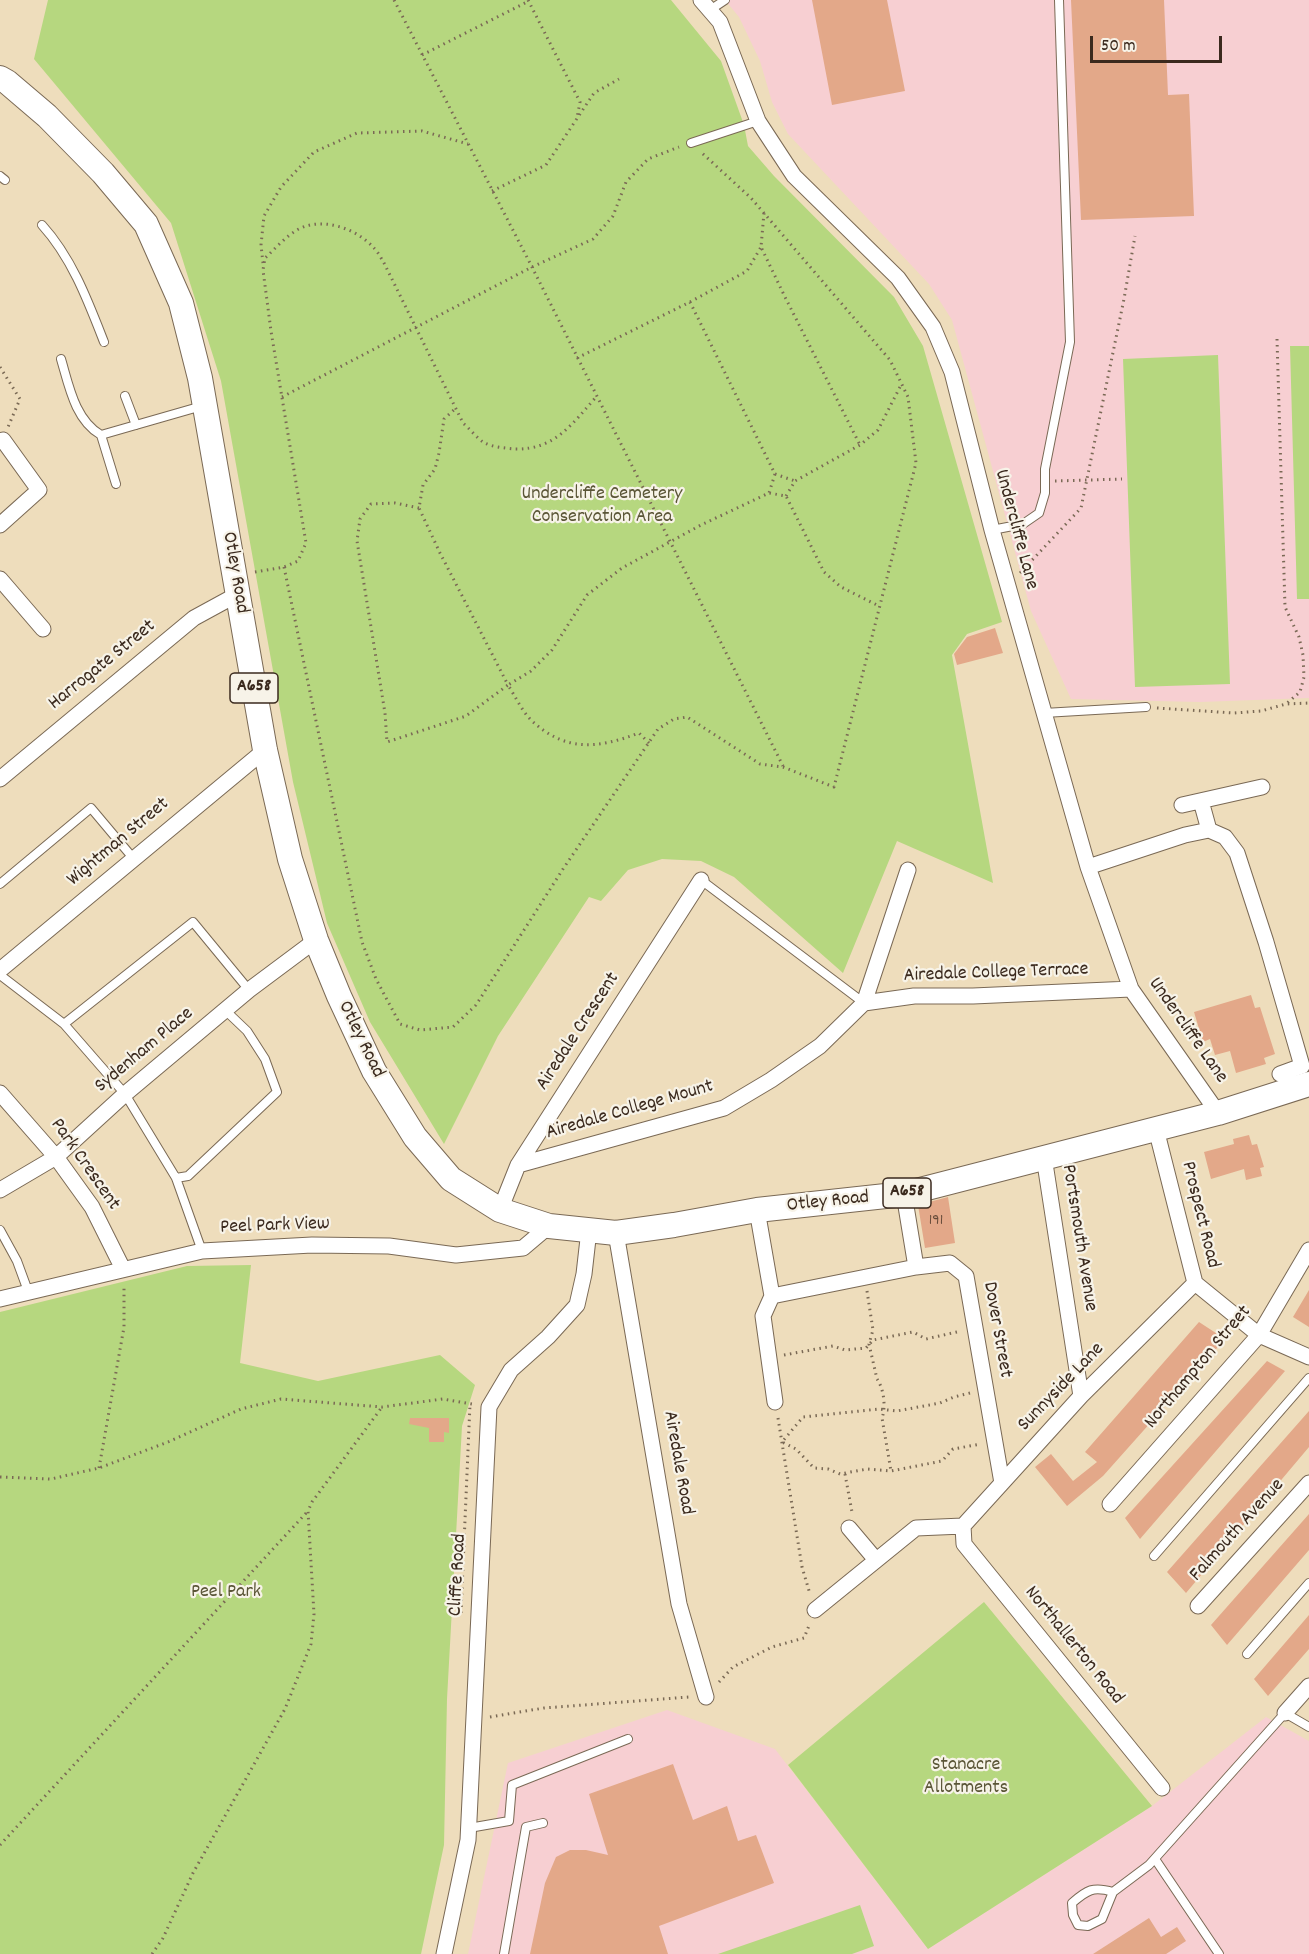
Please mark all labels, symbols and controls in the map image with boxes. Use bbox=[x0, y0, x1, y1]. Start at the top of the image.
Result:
scale bar bbox=[1093, 24, 1225, 62]
text: 50 m bbox=[1101, 34, 1136, 59]
street label: Undercliffe Lane bbox=[987, 467, 1043, 593]
park label: Undercliffe Cemetery Conservation Area bbox=[522, 483, 682, 530]
street label: Otley Road bbox=[215, 530, 253, 616]
street label: Harrogate Street bbox=[45, 615, 161, 717]
road number: A658 bbox=[230, 673, 278, 703]
street label: Wightman Street bbox=[63, 793, 175, 893]
street label: Airedale College Terrace bbox=[903, 959, 1089, 989]
street label: Airedale Crescent bbox=[532, 969, 626, 1095]
street label: Undercliffe Lane bbox=[1142, 974, 1232, 1088]
street label: Otley Road bbox=[331, 998, 389, 1082]
street label: Sydenham Place bbox=[91, 1003, 199, 1099]
street label: Airedale College Mount bbox=[544, 1076, 716, 1146]
street label: Park Crescent bbox=[44, 1114, 124, 1216]
street label: Prospect Road bbox=[1174, 1159, 1224, 1271]
street label: Portsmouth Avenue bbox=[1055, 1163, 1101, 1313]
road number: A658 bbox=[883, 1178, 931, 1208]
street label: Otley Road bbox=[786, 1187, 870, 1219]
house number: 191 bbox=[929, 1212, 943, 1232]
street label: Peel Park View bbox=[220, 1213, 330, 1241]
street label: Dover Street bbox=[976, 1280, 1016, 1380]
street label: Northampton Street bbox=[1140, 1301, 1258, 1435]
street label: Sunnyside Lane bbox=[1014, 1338, 1110, 1438]
street label: Airedale Road bbox=[656, 1409, 698, 1517]
street label: Falmouth Avenue bbox=[1186, 1475, 1290, 1587]
street label: Cliffe Road bbox=[445, 1533, 473, 1617]
park label: Peel Park bbox=[191, 1581, 261, 1605]
street label: Northallerton Road bbox=[1018, 1582, 1128, 1710]
park label: Stanacre Allotments bbox=[924, 1754, 1008, 1801]

